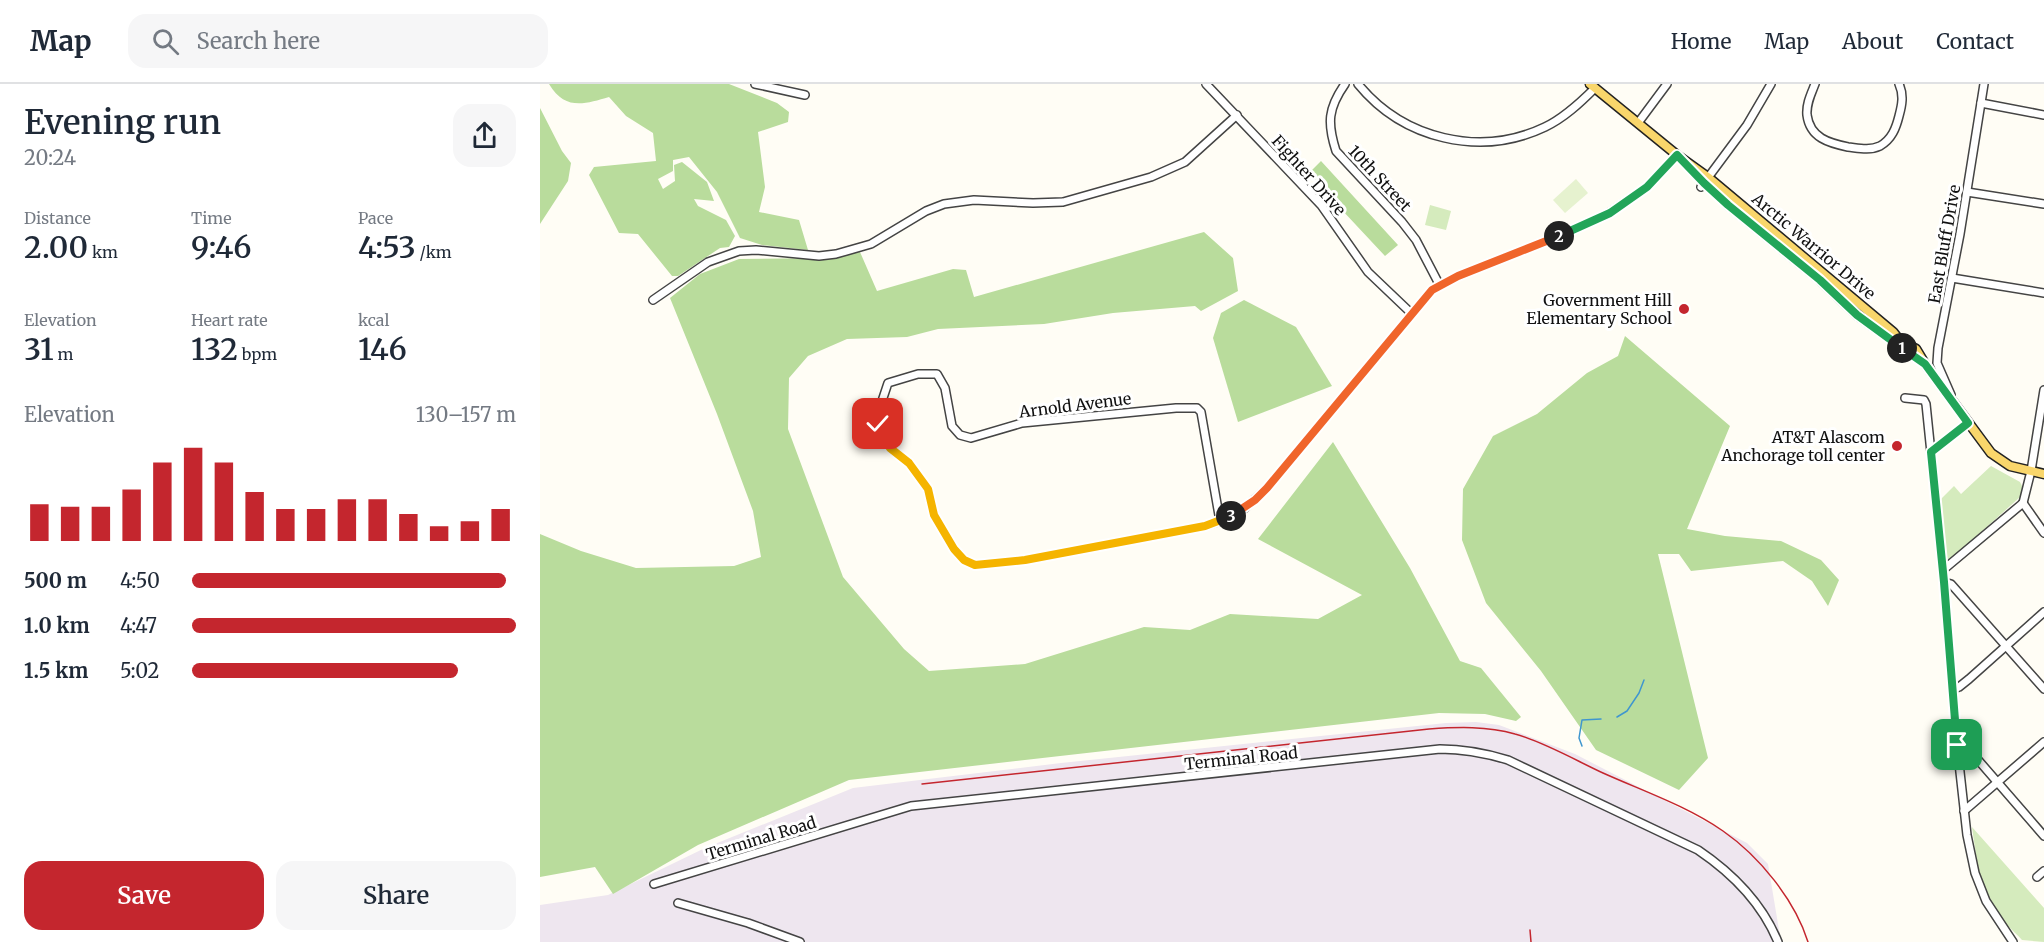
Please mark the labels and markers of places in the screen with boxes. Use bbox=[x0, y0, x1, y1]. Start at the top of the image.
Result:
pin: 2 bbox=[1544, 221, 1574, 251]
place label: Government Hill Elementary School bbox=[1526, 290, 1672, 328]
marker: Government Hill Elementary School bbox=[1677, 302, 1691, 316]
pin: 1 bbox=[1887, 333, 1917, 363]
pin bbox=[852, 398, 903, 449]
place label: AT&T Alascom Anchorage toll center bbox=[1720, 427, 1885, 465]
marker: AT&T Alascom Anchorage toll center bbox=[1890, 439, 1904, 453]
pin: 3 bbox=[1216, 501, 1246, 531]
pin bbox=[1931, 719, 1982, 770]

